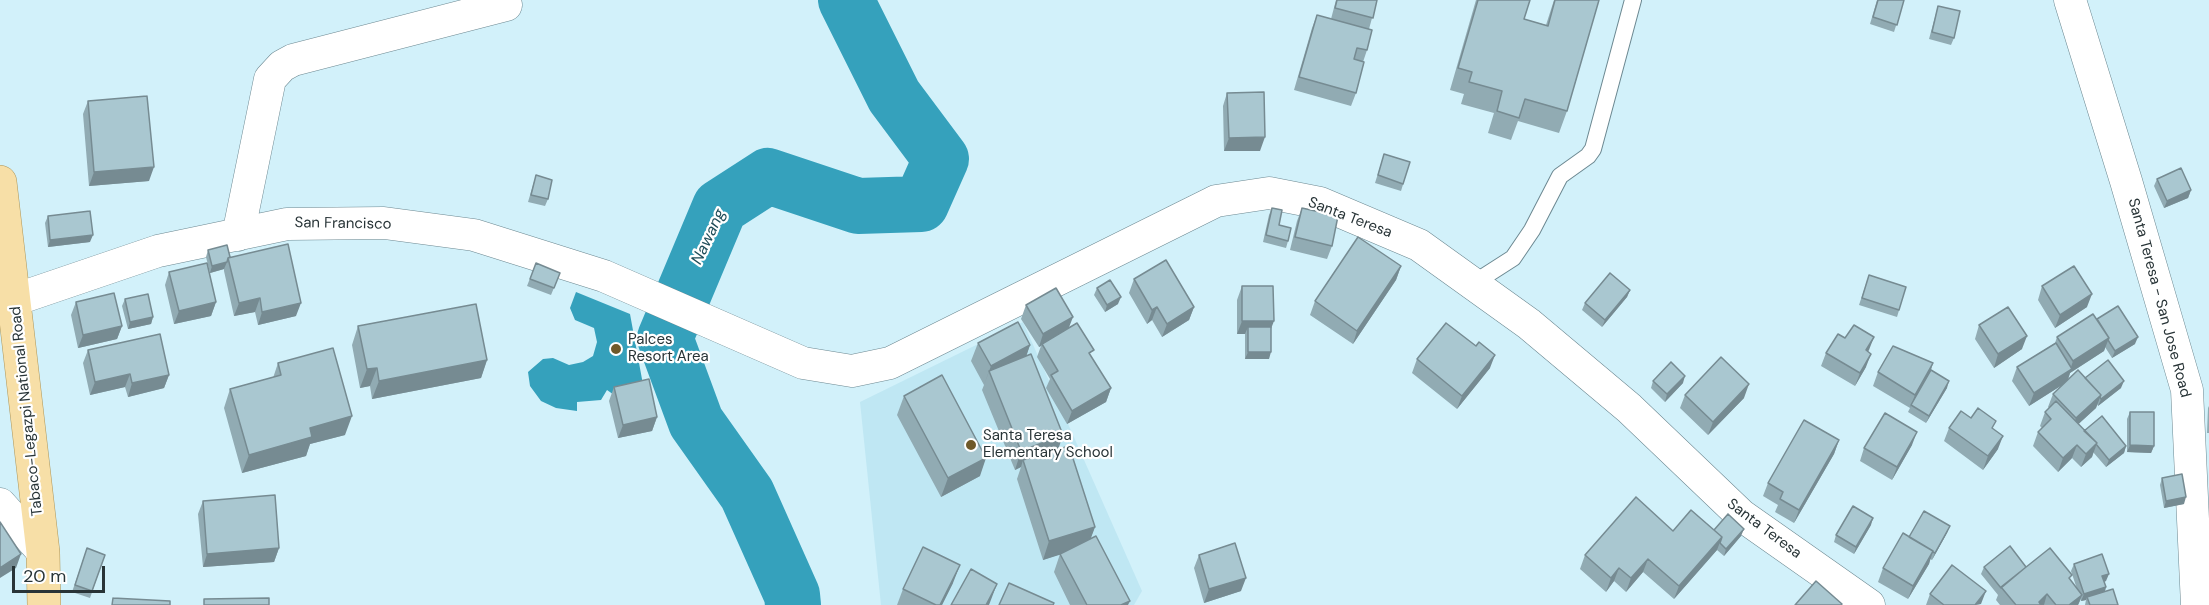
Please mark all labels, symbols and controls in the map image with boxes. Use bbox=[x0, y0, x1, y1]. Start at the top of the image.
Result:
street label: Santa Teresa bbox=[1305, 194, 1395, 242]
street label: Santa Teresa - San Jose Road bbox=[2124, 196, 2194, 400]
water label: Nawang bbox=[688, 206, 730, 268]
street label: San Francisco bbox=[294, 214, 392, 234]
street label: Tabaco-Legazpi National Road bbox=[7, 305, 47, 517]
place label: Palces Resort Area bbox=[628, 331, 709, 366]
marker: Palces Resort Area bbox=[609, 342, 623, 356]
place label: Santa Teresa Elementary School bbox=[983, 427, 1113, 462]
marker: Santa Teresa Elementary School bbox=[964, 438, 978, 452]
street label: Santa Teresa bbox=[1723, 495, 1805, 563]
scale bar bbox=[15, 554, 108, 592]
text: 20 m bbox=[23, 564, 66, 588]

